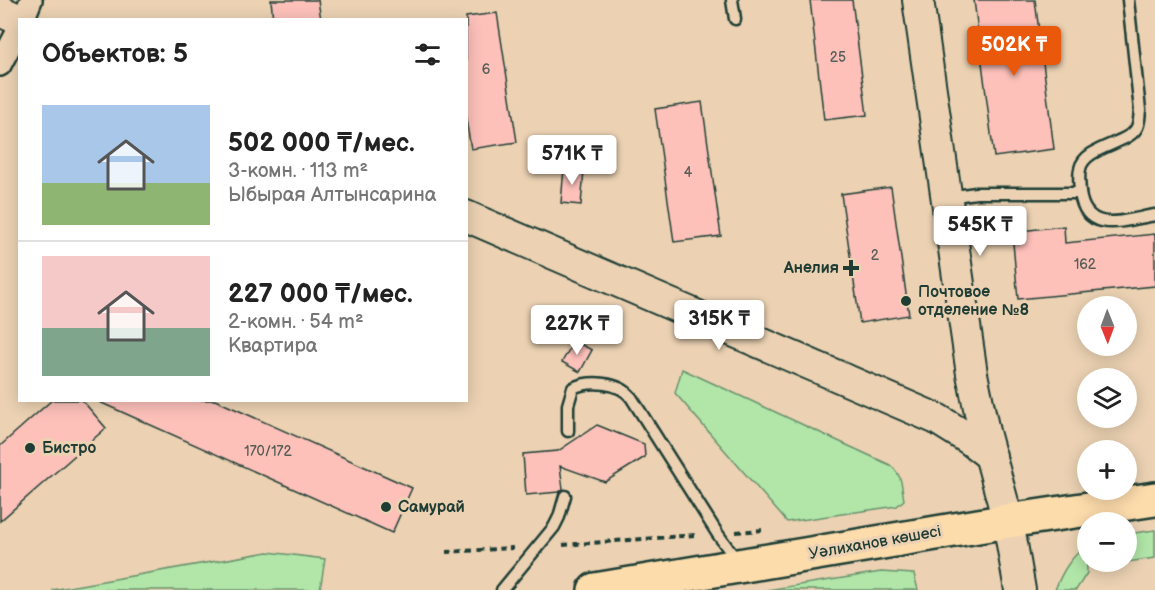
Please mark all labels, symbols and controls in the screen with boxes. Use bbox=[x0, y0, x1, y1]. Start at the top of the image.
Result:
pin: 502K ₸ bbox=[965, 26, 1063, 77]
text: 502K ₸ bbox=[981, 33, 1047, 57]
icon: filters bbox=[411, 38, 444, 71]
text: Объектов: 5 bbox=[42, 39, 188, 70]
house number: 25 bbox=[830, 49, 846, 66]
house number: 6 bbox=[482, 61, 491, 78]
text: 502 000 ₸/мес. bbox=[228, 128, 415, 159]
icon: home bbox=[90, 129, 162, 201]
pin: 571K ₸ bbox=[523, 135, 621, 186]
text: 571K ₸ bbox=[542, 142, 602, 166]
text: 3-комн. · 113 m² bbox=[228, 159, 368, 183]
house number: 4 bbox=[684, 164, 693, 181]
text: Ыбырая Алтынсарина bbox=[228, 183, 437, 207]
pin: 545K ₸ bbox=[931, 206, 1029, 257]
text: 545K ₸ bbox=[948, 213, 1012, 237]
house number: 2 bbox=[871, 247, 880, 264]
house number: 162 bbox=[1074, 256, 1097, 273]
place label: Анелия bbox=[783, 259, 839, 278]
marker: Анелия bbox=[844, 261, 858, 275]
text: 227 000 ₸/мес. bbox=[228, 279, 413, 310]
icon: home bbox=[90, 280, 162, 352]
place label: Почтовое отделение №8 bbox=[918, 283, 1029, 320]
marker: Почтовое отделение №8 bbox=[899, 294, 913, 308]
north arrow bbox=[1077, 296, 1137, 356]
map controls bbox=[1077, 296, 1137, 572]
pin: 315K ₸ bbox=[670, 300, 768, 351]
pin: 227K ₸ bbox=[528, 305, 626, 356]
text: 315K ₸ bbox=[688, 307, 750, 331]
text: 2-комн. · 54 m² bbox=[228, 310, 364, 334]
text: 227K ₸ bbox=[545, 312, 609, 336]
text: Квартира bbox=[228, 334, 318, 358]
button: layers bbox=[1077, 368, 1137, 428]
place label: Бистро bbox=[42, 439, 97, 458]
button: + bbox=[1077, 440, 1137, 500]
marker: Бистро bbox=[23, 441, 37, 455]
house number: 170/172 bbox=[244, 443, 292, 460]
place label: Самурай bbox=[398, 498, 465, 517]
marker: Самурай bbox=[379, 500, 393, 514]
button: − bbox=[1077, 512, 1137, 572]
street label: Уәлиханов көшесі bbox=[807, 522, 943, 564]

